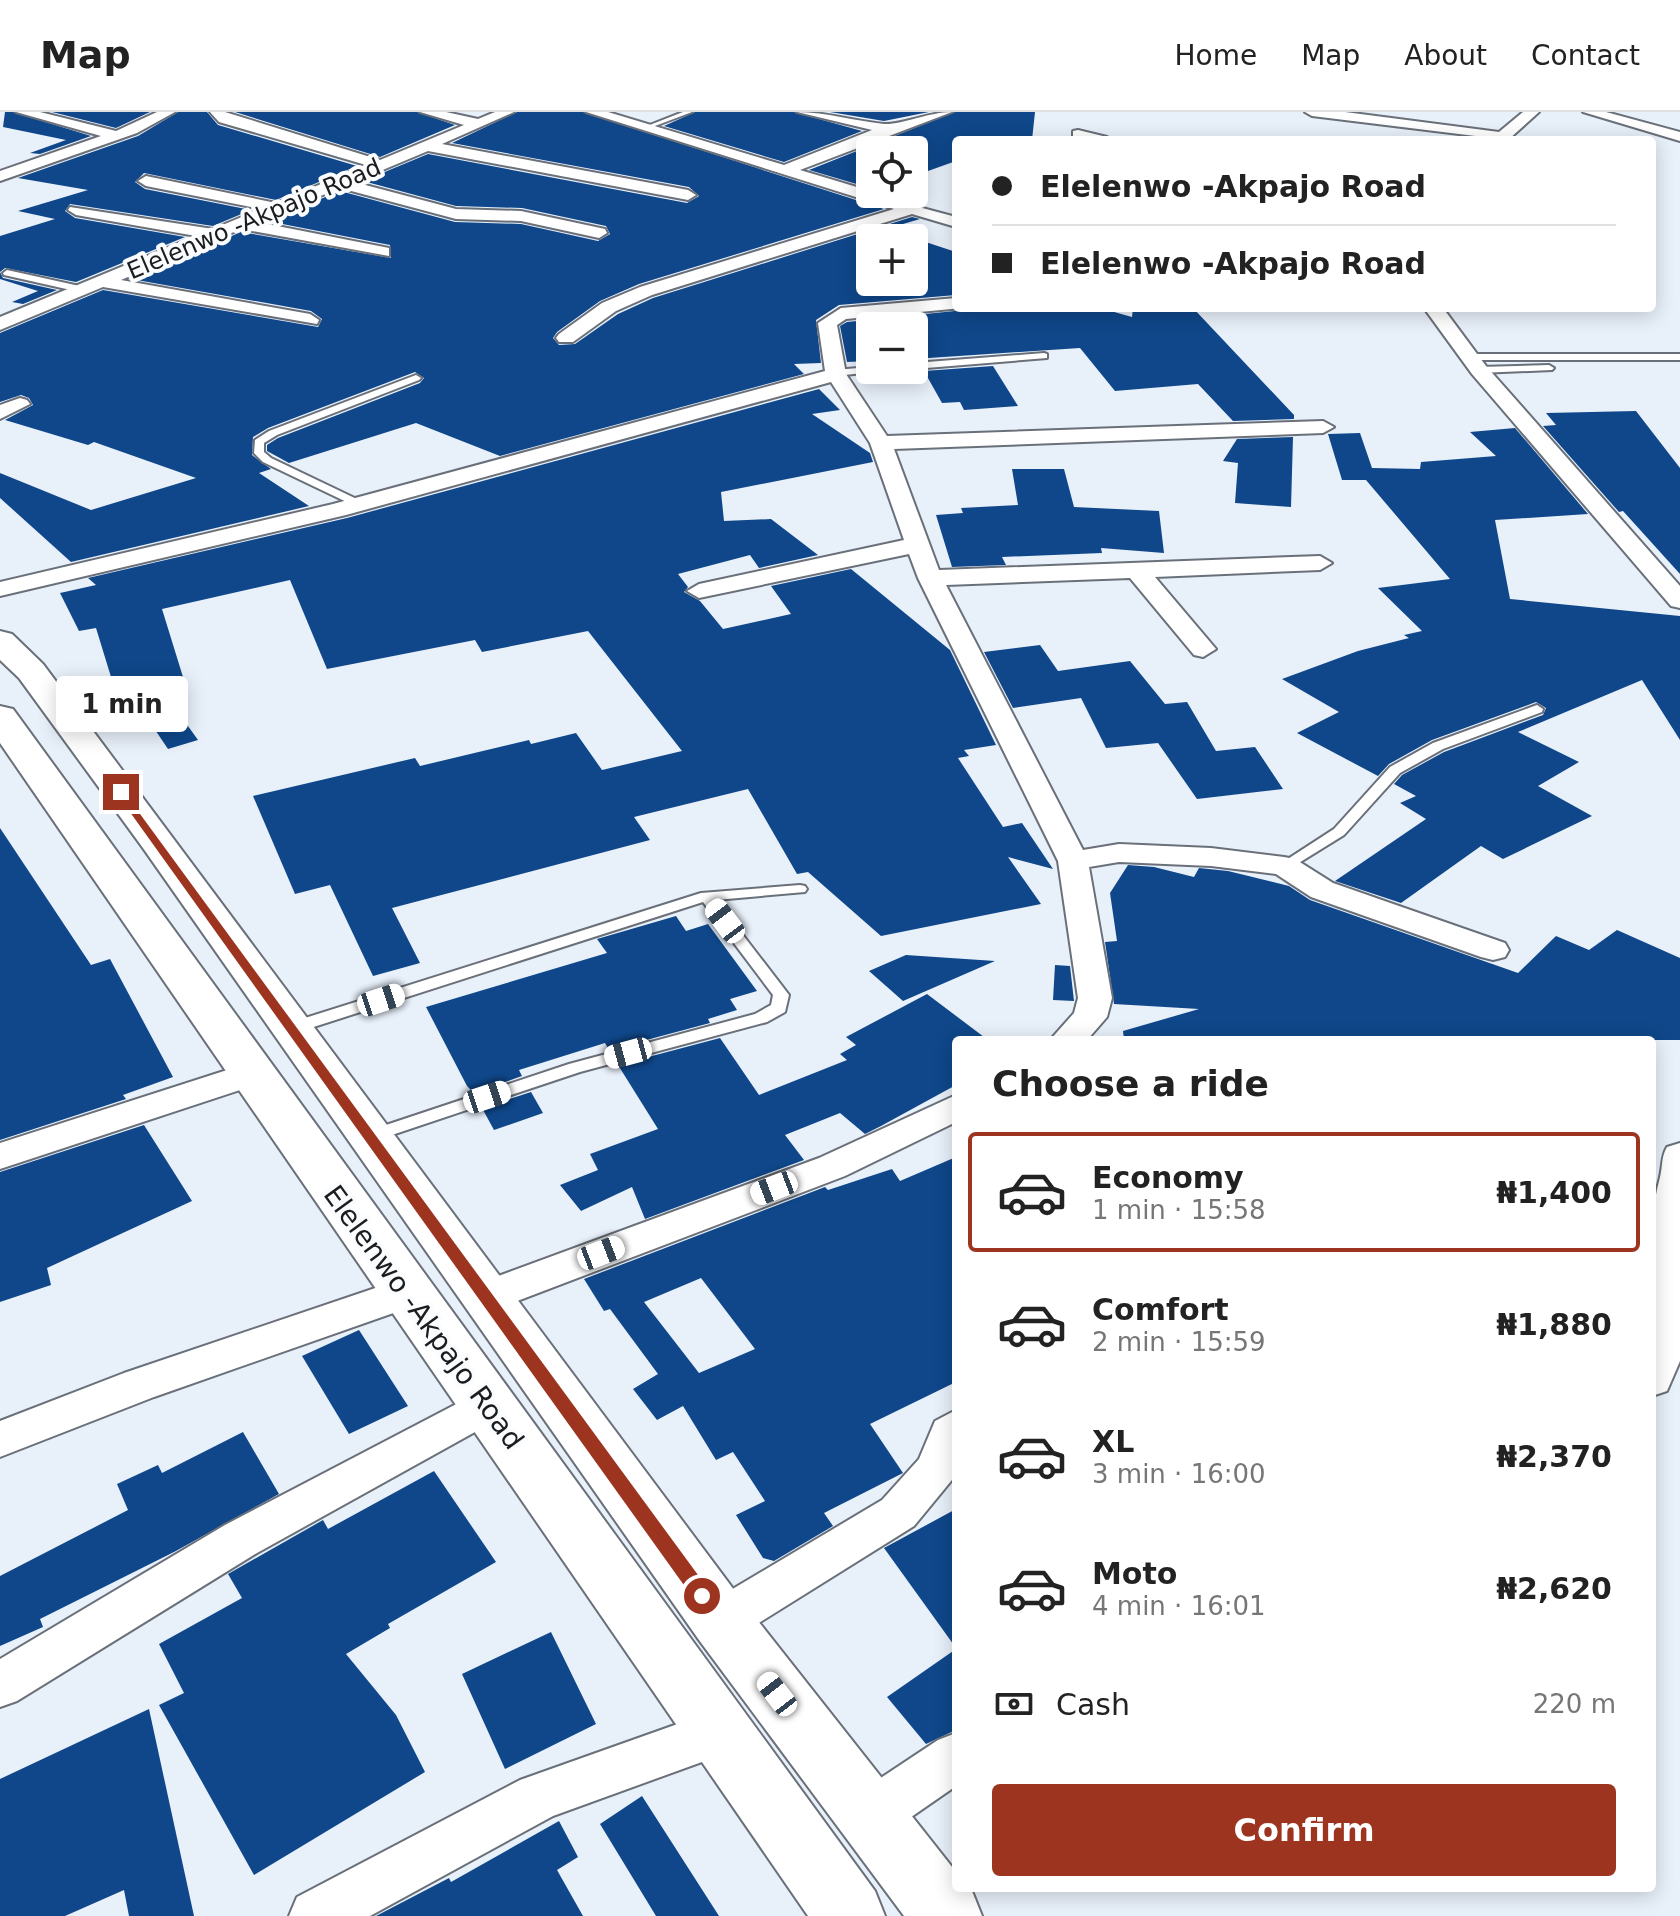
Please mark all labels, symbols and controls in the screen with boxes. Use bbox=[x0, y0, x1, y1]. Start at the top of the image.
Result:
text: Map bbox=[40, 33, 131, 77]
text: Home bbox=[1174, 39, 1257, 72]
text: Map bbox=[1301, 39, 1360, 72]
text: About bbox=[1404, 39, 1487, 72]
text: Contact bbox=[1531, 39, 1640, 72]
map controls bbox=[856, 136, 928, 384]
button: locate bbox=[856, 136, 928, 208]
street label: Elelenwo -Akpajo Road bbox=[123, 153, 385, 285]
text: Elelenwo -Akpajo Road bbox=[1040, 169, 1426, 204]
button: + bbox=[856, 224, 928, 296]
text: Elelenwo -Akpajo Road bbox=[1040, 246, 1426, 281]
button: − bbox=[856, 312, 928, 384]
callout: 1 min bbox=[55, 676, 187, 732]
text: 1 min bbox=[81, 689, 163, 719]
route end bbox=[103, 774, 139, 810]
car bbox=[701, 895, 749, 947]
car bbox=[354, 981, 408, 1019]
car bbox=[602, 1035, 654, 1071]
text: Choose a ride bbox=[992, 1063, 1269, 1104]
car bbox=[460, 1078, 514, 1116]
icon: car bbox=[996, 1156, 1068, 1228]
text: Economy bbox=[1092, 1160, 1244, 1195]
car bbox=[747, 1168, 801, 1208]
text: ₦1,400 bbox=[1496, 1175, 1612, 1210]
street label: Elelenwo -Akpajo Road bbox=[317, 1179, 530, 1456]
text: 1 min · 15:58 bbox=[1092, 1195, 1266, 1225]
car bbox=[574, 1233, 628, 1273]
icon: car bbox=[996, 1288, 1068, 1360]
text: Comfort bbox=[1092, 1292, 1229, 1327]
text: ₦1,880 bbox=[1496, 1307, 1612, 1342]
text: 2 min · 15:59 bbox=[1092, 1327, 1266, 1357]
icon: car bbox=[996, 1420, 1068, 1492]
text: XL bbox=[1092, 1424, 1134, 1459]
text: ₦2,370 bbox=[1496, 1439, 1612, 1474]
text: 3 min · 16:00 bbox=[1092, 1459, 1266, 1489]
icon: car bbox=[996, 1552, 1068, 1624]
text: Moto bbox=[1092, 1556, 1177, 1591]
text: ₦2,620 bbox=[1496, 1571, 1612, 1606]
route start bbox=[684, 1578, 720, 1614]
text: 4 min · 16:01 bbox=[1092, 1591, 1266, 1621]
car bbox=[753, 1668, 801, 1720]
icon: cash bbox=[992, 1682, 1036, 1726]
text: Cash bbox=[1056, 1687, 1130, 1722]
text: 220 m bbox=[1533, 1689, 1616, 1719]
button: Confirm bbox=[992, 1784, 1616, 1876]

